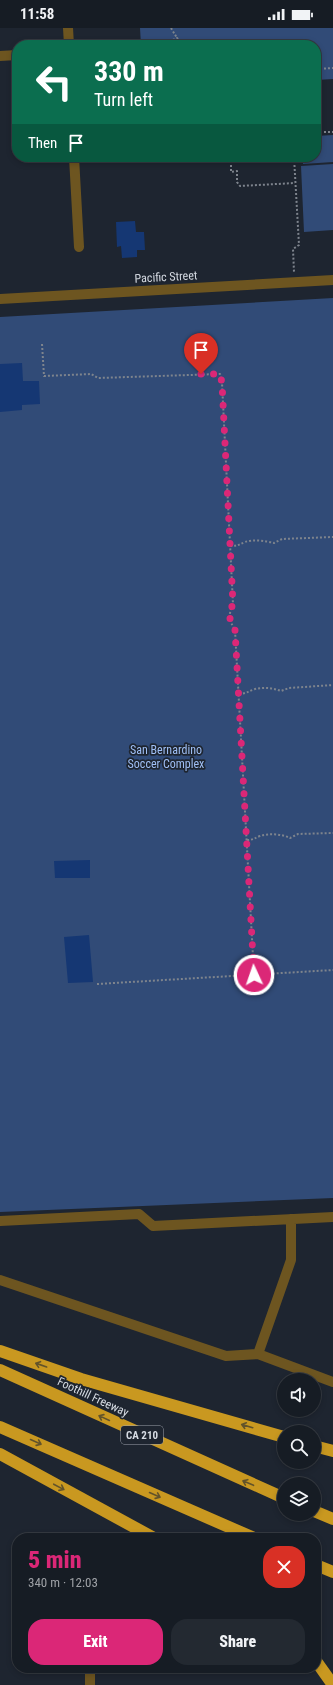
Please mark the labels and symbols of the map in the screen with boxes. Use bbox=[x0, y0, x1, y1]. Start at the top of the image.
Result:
street label: Pacific Street bbox=[134, 268, 198, 286]
pin bbox=[184, 333, 218, 374]
park label: San Bernardino Soccer Complex bbox=[128, 743, 204, 771]
position arrow bbox=[233, 954, 275, 996]
one-way arrow bbox=[36, 1361, 48, 1369]
street label: Foothill Freeway bbox=[55, 1374, 131, 1420]
one-way arrow bbox=[98, 1414, 110, 1421]
one-way arrow bbox=[240, 1422, 253, 1429]
road number: CA 210 bbox=[121, 1426, 163, 1444]
one-way arrow bbox=[29, 1439, 41, 1446]
one-way arrow bbox=[243, 1479, 255, 1486]
one-way arrow bbox=[53, 1483, 65, 1491]
one-way arrow bbox=[148, 1491, 160, 1499]

